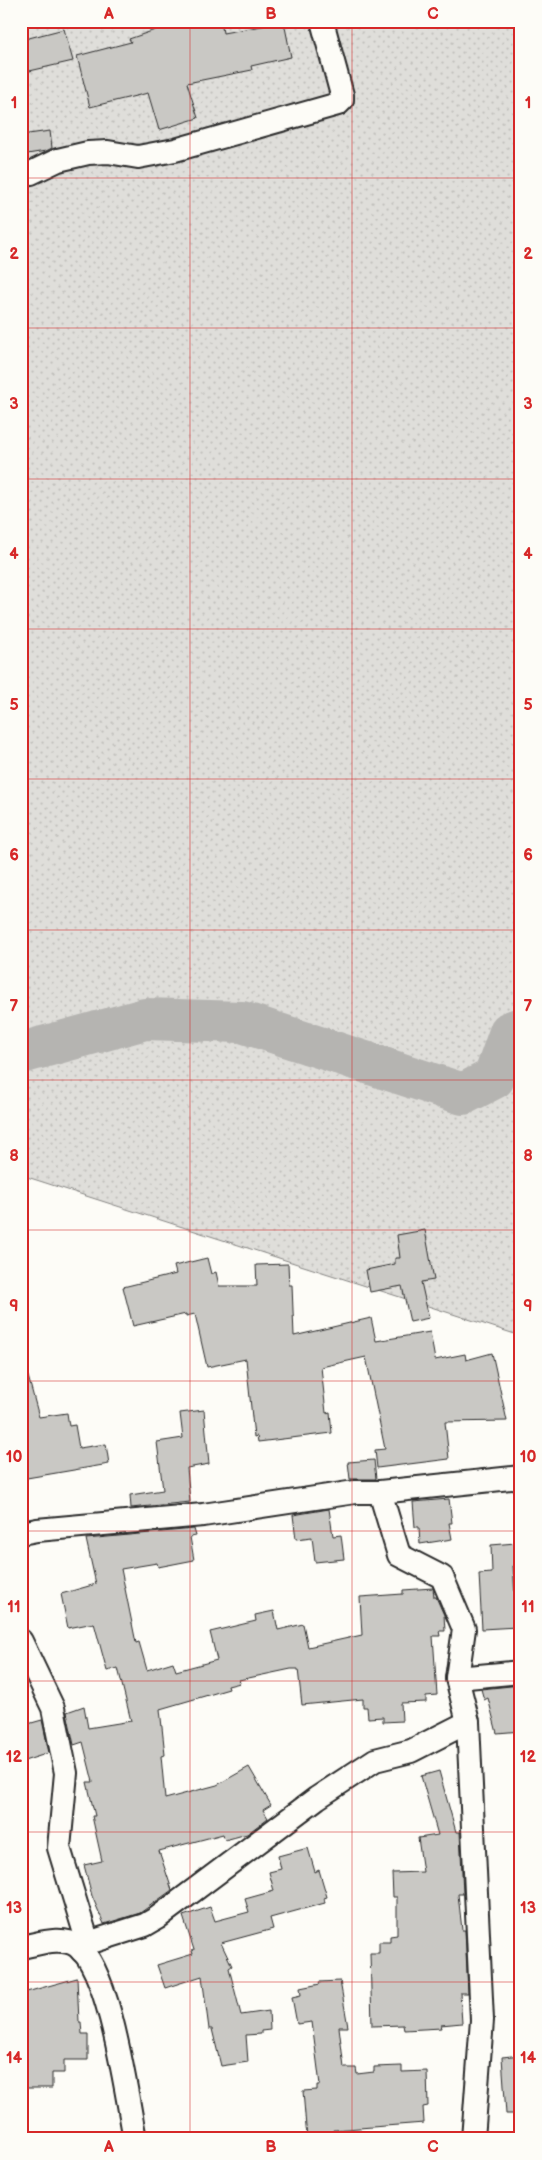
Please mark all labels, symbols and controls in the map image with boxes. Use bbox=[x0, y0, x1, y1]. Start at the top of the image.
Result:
text: A bbox=[103, 5, 114, 24]
text: B bbox=[265, 5, 277, 24]
text: C bbox=[427, 5, 439, 24]
text: 1 bbox=[11, 94, 17, 113]
text: 1 bbox=[525, 94, 531, 113]
text: 2 bbox=[9, 245, 19, 264]
text: 2 bbox=[523, 245, 533, 264]
text: 3 bbox=[9, 395, 19, 414]
text: 3 bbox=[523, 395, 533, 414]
text: 4 bbox=[9, 545, 19, 564]
text: 4 bbox=[523, 545, 533, 564]
text: 5 bbox=[9, 696, 19, 715]
text: 5 bbox=[523, 696, 533, 715]
text: 6 bbox=[9, 846, 19, 865]
text: 6 bbox=[523, 846, 533, 865]
text: 7 bbox=[10, 997, 19, 1016]
text: 7 bbox=[524, 997, 533, 1016]
text: 8 bbox=[9, 1147, 19, 1166]
text: 8 bbox=[523, 1147, 533, 1166]
text: 9 bbox=[9, 1297, 19, 1316]
text: 9 bbox=[523, 1297, 533, 1316]
text: 10 bbox=[6, 1448, 22, 1467]
text: 10 bbox=[520, 1448, 536, 1467]
text: 11 bbox=[7, 1598, 21, 1617]
text: 11 bbox=[521, 1598, 535, 1617]
text: 12 bbox=[6, 1748, 23, 1767]
text: 12 bbox=[520, 1748, 537, 1767]
text: 13 bbox=[6, 1899, 22, 1918]
text: 13 bbox=[520, 1899, 536, 1918]
text: 14 bbox=[6, 2049, 23, 2068]
text: 14 bbox=[520, 2049, 537, 2068]
text: A bbox=[103, 2138, 114, 2157]
text: B bbox=[265, 2138, 277, 2157]
text: C bbox=[427, 2138, 439, 2157]

